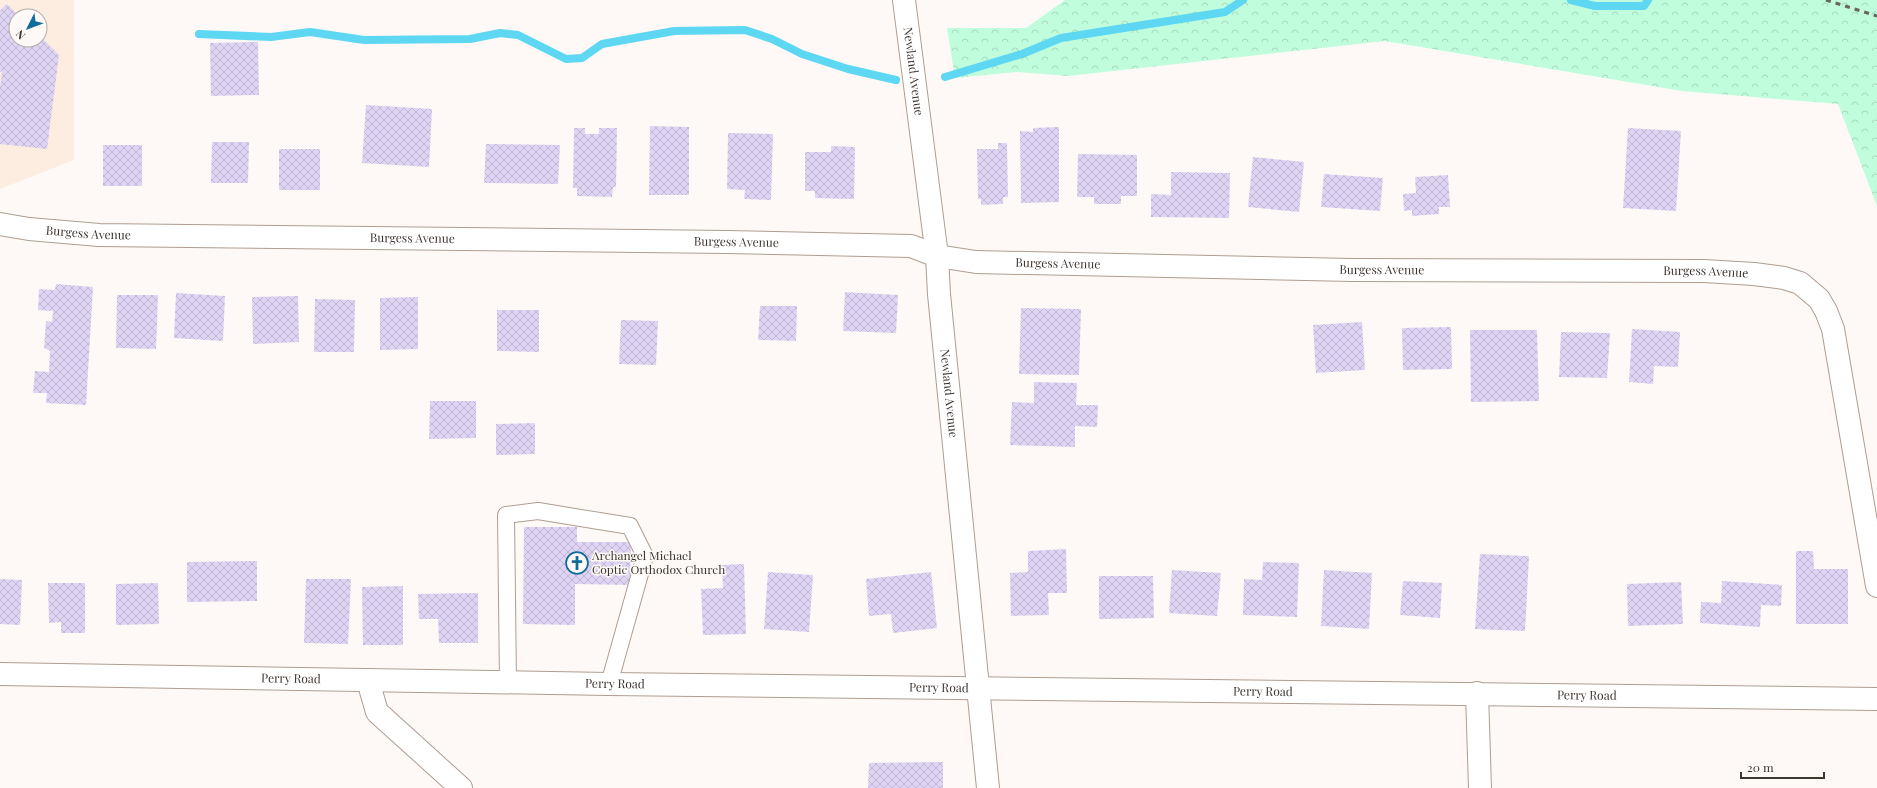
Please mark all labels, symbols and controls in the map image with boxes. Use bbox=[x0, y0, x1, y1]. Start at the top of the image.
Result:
north arrow bbox=[8, 8, 48, 48]
street label: Newland Avenue bbox=[901, 26, 928, 116]
text: N bbox=[12, 27, 28, 43]
street label: Burgess Avenue bbox=[45, 221, 131, 242]
street label: Burgess Avenue bbox=[370, 229, 455, 246]
street label: Burgess Avenue bbox=[694, 233, 779, 250]
street label: Burgess Avenue bbox=[1015, 254, 1101, 272]
street label: Burgess Avenue bbox=[1339, 261, 1424, 277]
street label: Burgess Avenue bbox=[1663, 262, 1749, 281]
street label: Newland Avenue bbox=[937, 348, 962, 438]
place label: Archangel Michael Coptic Orthodox Church bbox=[591, 547, 725, 577]
church icon: Archangel Michael Coptic Orthodox Church bbox=[564, 550, 590, 576]
street label: Perry Road bbox=[261, 669, 321, 686]
street label: Perry Road bbox=[585, 675, 645, 691]
street label: Perry Road bbox=[909, 679, 969, 695]
street label: Perry Road bbox=[1233, 682, 1293, 699]
street label: Perry Road bbox=[1557, 686, 1617, 703]
scale bar bbox=[1741, 754, 1824, 780]
text: 20 m bbox=[1747, 759, 1774, 775]

